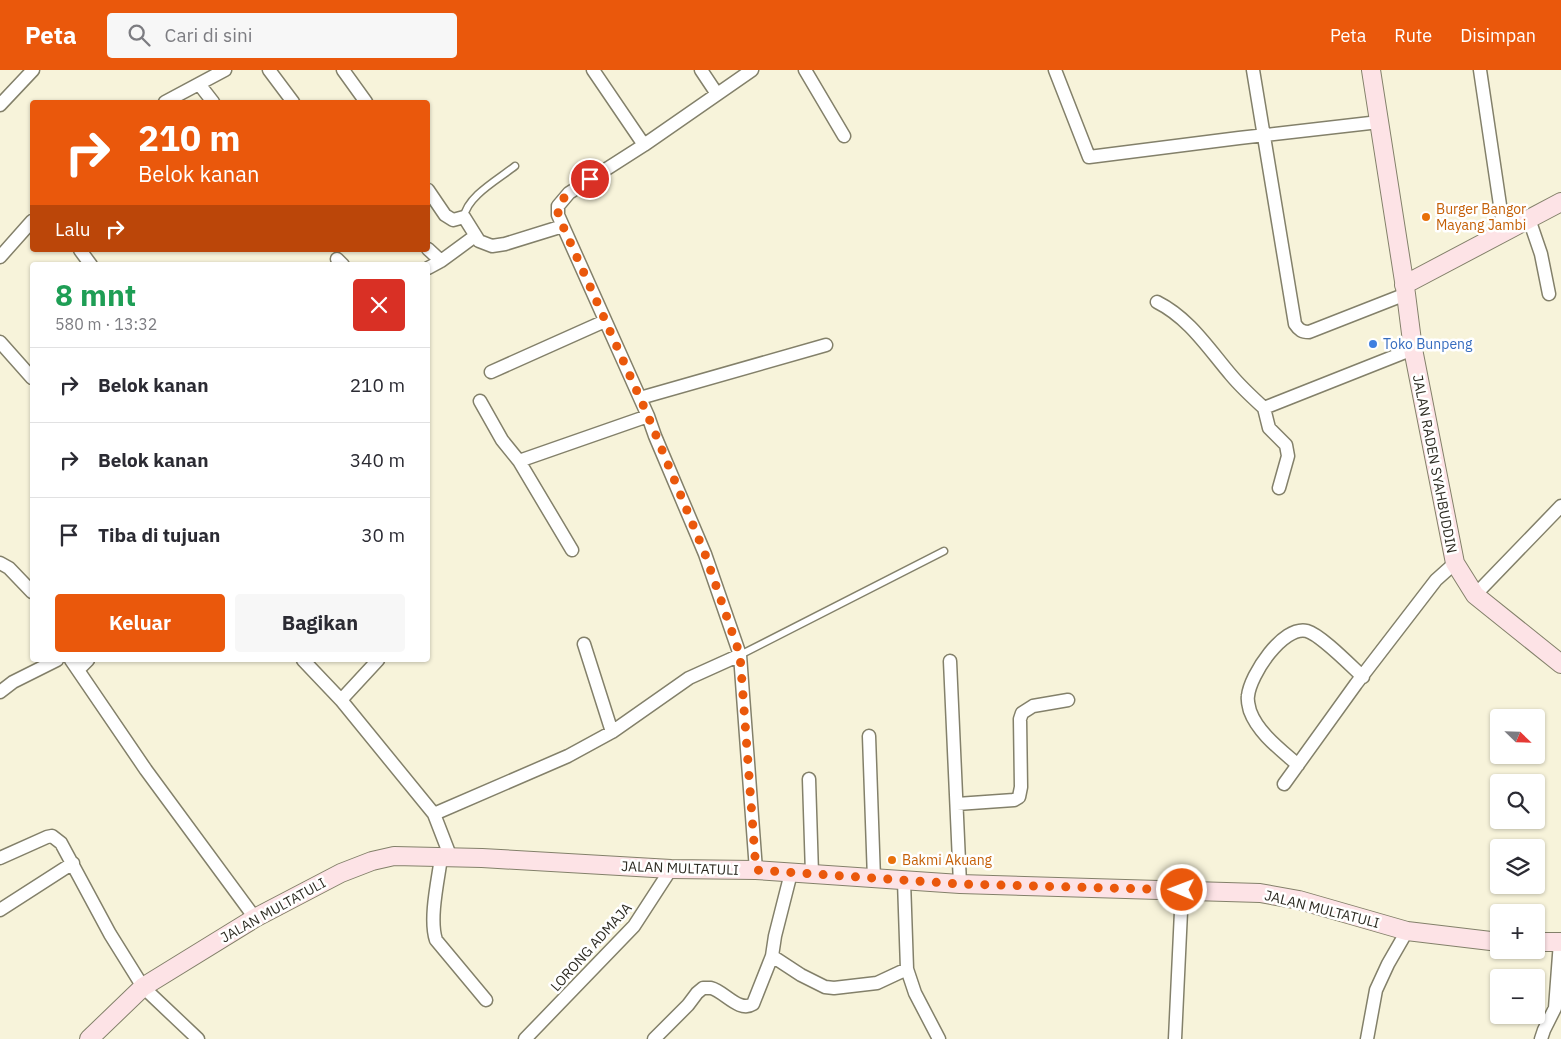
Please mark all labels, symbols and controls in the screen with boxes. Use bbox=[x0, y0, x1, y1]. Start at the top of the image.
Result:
search box bbox=[107, 13, 457, 58]
text: Peta bbox=[25, 19, 77, 51]
icon: search bbox=[125, 21, 153, 49]
text: Cari di sini bbox=[165, 23, 253, 47]
text: Peta bbox=[1330, 24, 1366, 47]
text: Rute bbox=[1394, 24, 1432, 47]
text: Disimpan bbox=[1460, 24, 1536, 47]
text: 210 m bbox=[138, 115, 241, 161]
icon: right bbox=[55, 120, 120, 185]
pin bbox=[569, 158, 611, 200]
text: Belok kanan bbox=[138, 159, 260, 188]
icon: arrive bbox=[576, 165, 604, 193]
place label: Burger Bangor Mayang Jambi bbox=[1436, 200, 1526, 234]
marker: Burger Bangor Mayang Jambi bbox=[1420, 211, 1432, 223]
icon: right bbox=[101, 215, 129, 243]
text: Lalu bbox=[55, 217, 91, 241]
text: 8 mnt bbox=[55, 275, 136, 314]
button: close bbox=[353, 279, 405, 331]
text: 580 m · 13:32 bbox=[55, 314, 157, 334]
place label: Toko Bunpeng bbox=[1383, 335, 1473, 353]
marker: Toko Bunpeng bbox=[1367, 338, 1379, 350]
icon: right bbox=[55, 371, 83, 399]
text: Belok kanan bbox=[98, 373, 209, 397]
text: 210 m bbox=[350, 373, 405, 397]
street label: JALAN RADEN SYAHBUDDIN bbox=[1409, 373, 1461, 555]
icon: right bbox=[55, 446, 83, 474]
text: Belok kanan bbox=[98, 448, 209, 472]
text: 340 m bbox=[350, 448, 405, 472]
icon: arrive bbox=[55, 521, 83, 549]
text: Tiba di tujuan bbox=[98, 523, 220, 547]
text: 30 m bbox=[361, 523, 405, 547]
button: Keluar bbox=[55, 594, 225, 652]
button: Bagikan bbox=[235, 594, 405, 652]
north arrow bbox=[1490, 709, 1545, 764]
map controls bbox=[1490, 709, 1545, 1024]
button: search bbox=[1490, 774, 1545, 829]
button: layers bbox=[1490, 839, 1545, 894]
place label: Bakmi Akuang bbox=[902, 851, 993, 869]
marker: Bakmi Akuang bbox=[886, 854, 898, 866]
street label: JALAN MULTATULI bbox=[621, 857, 739, 879]
position arrow bbox=[1155, 863, 1207, 915]
street label: JALAN MULTATULI bbox=[217, 874, 329, 946]
street label: JALAN MULTATULI bbox=[1263, 886, 1381, 932]
street label: LORONG ADMAJA bbox=[547, 899, 636, 995]
button: + bbox=[1490, 904, 1545, 959]
button: − bbox=[1490, 969, 1545, 1024]

